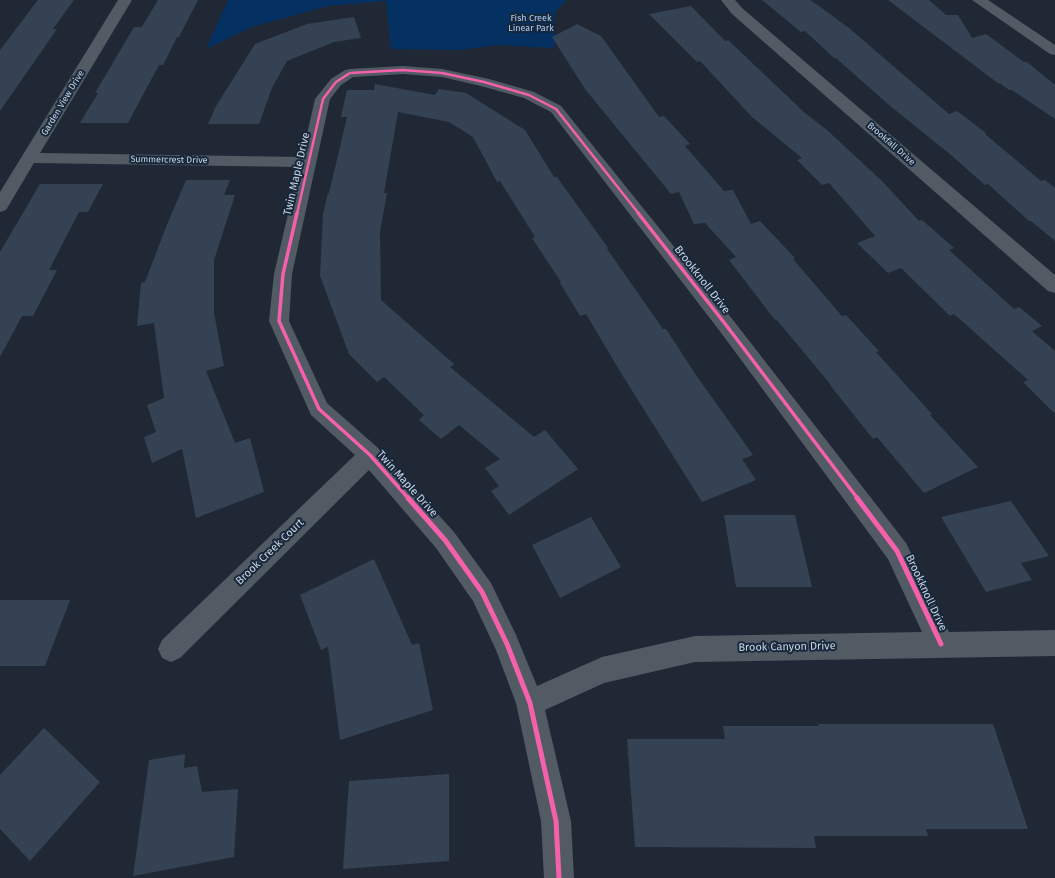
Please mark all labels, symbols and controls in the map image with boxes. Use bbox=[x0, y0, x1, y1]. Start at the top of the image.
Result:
park label: Fish Creek Linear Park bbox=[508, 13, 554, 34]
street label: Garden View Drive bbox=[39, 68, 87, 138]
street label: Brookfall Drive bbox=[865, 120, 917, 168]
street label: Twin Maple Drive bbox=[281, 131, 313, 217]
street label: Summercrest Drive bbox=[130, 154, 208, 166]
street label: Brookknoll Drive bbox=[671, 243, 733, 317]
street label: Twin Maple Drive bbox=[374, 448, 440, 520]
street label: Brook Creek Court bbox=[233, 516, 307, 588]
street label: Brookknoll Drive bbox=[903, 553, 949, 633]
street label: Brook Canyon Drive bbox=[738, 640, 836, 654]

